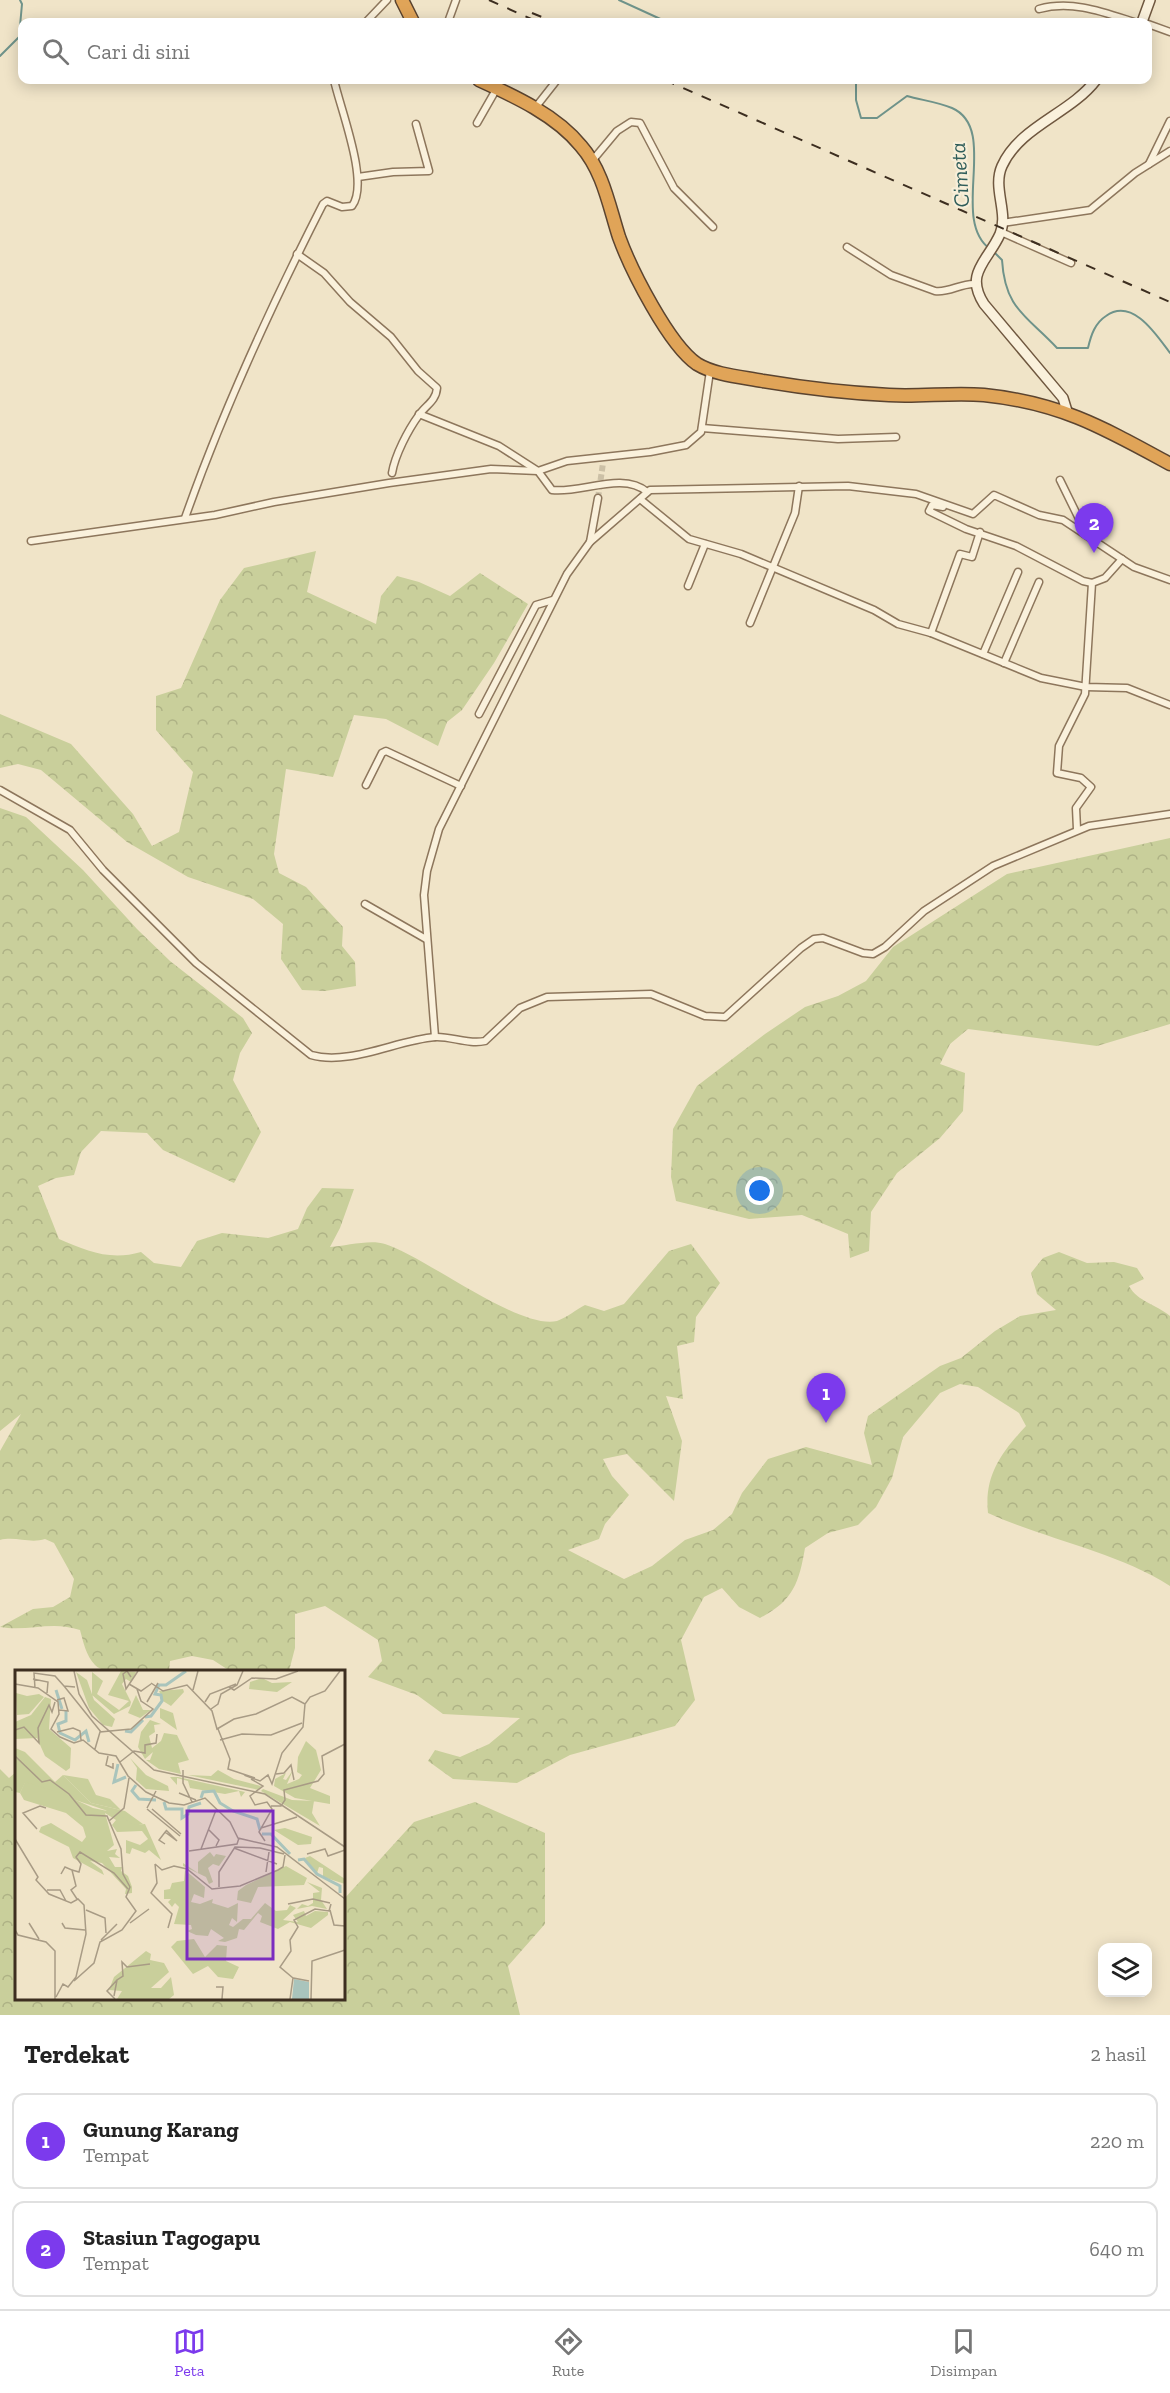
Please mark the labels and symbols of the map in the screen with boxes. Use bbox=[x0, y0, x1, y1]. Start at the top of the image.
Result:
water label: Cimeta bbox=[944, 142, 975, 208]
pin: 2 bbox=[1074, 504, 1114, 553]
your location bbox=[745, 1176, 774, 1205]
pin: 1 bbox=[806, 1374, 846, 1423]
inset map bbox=[15, 1670, 345, 2000]

